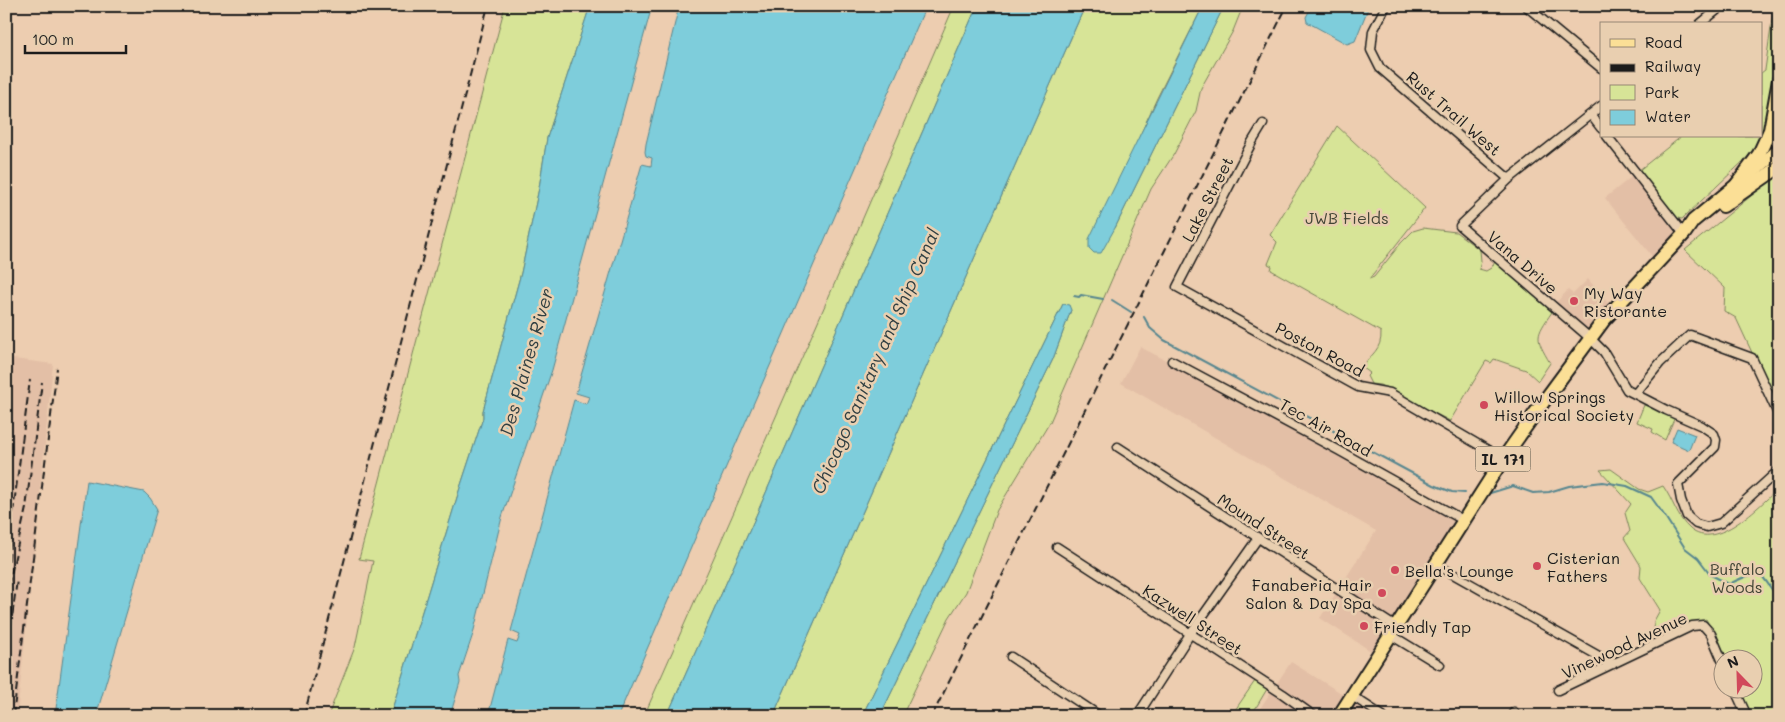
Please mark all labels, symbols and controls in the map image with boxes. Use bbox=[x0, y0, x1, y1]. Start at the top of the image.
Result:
scale bar bbox=[25, 22, 126, 54]
legend bbox=[1600, 22, 1762, 138]
text: 100 m bbox=[32, 29, 74, 49]
text: Road bbox=[1645, 32, 1682, 52]
text: Railway bbox=[1645, 56, 1701, 76]
street label: Rust Trail West bbox=[1402, 66, 1506, 160]
text: Park bbox=[1645, 82, 1679, 102]
text: Water bbox=[1645, 106, 1691, 126]
street label: Lake Street bbox=[1177, 153, 1237, 245]
park label: JWB Fields bbox=[1305, 207, 1389, 228]
water label: Chicago Sanitary and Ship Canal bbox=[805, 224, 945, 497]
street label: Vana Drive bbox=[1483, 226, 1563, 298]
place label: My Way Ristorante bbox=[1584, 282, 1667, 321]
water label: Des Plaines River bbox=[493, 285, 559, 439]
marker: My Way Ristorante bbox=[1568, 295, 1580, 307]
street label: Poston Road bbox=[1272, 317, 1368, 381]
place label: Willow Springs Historical Society bbox=[1494, 386, 1634, 425]
street label: Tec Air Road bbox=[1276, 393, 1376, 461]
marker: Willow Springs Historical Society bbox=[1478, 399, 1490, 411]
road number: IL 171 bbox=[1476, 446, 1530, 472]
street label: Mound Street bbox=[1214, 488, 1314, 564]
place label: Cisterian Fathers bbox=[1547, 547, 1620, 586]
park label: Buffalo Woods bbox=[1710, 558, 1764, 597]
place label: Bella's Lounge bbox=[1405, 560, 1514, 581]
marker: Cisterian Fathers bbox=[1531, 560, 1543, 572]
marker: Bella's Lounge bbox=[1389, 564, 1401, 576]
place label: Fanaberia Hair Salon & Day Spa bbox=[1246, 574, 1372, 613]
street label: Kazwell Street bbox=[1139, 579, 1247, 659]
marker: Fanaberia Hair Salon & Day Spa bbox=[1376, 587, 1388, 599]
street label: Vinewood Avenue bbox=[1558, 607, 1690, 683]
place label: Friendly Tap bbox=[1374, 616, 1471, 637]
marker: Friendly Tap bbox=[1358, 620, 1370, 632]
north arrow bbox=[1712, 650, 1762, 700]
text: N bbox=[1724, 651, 1741, 672]

